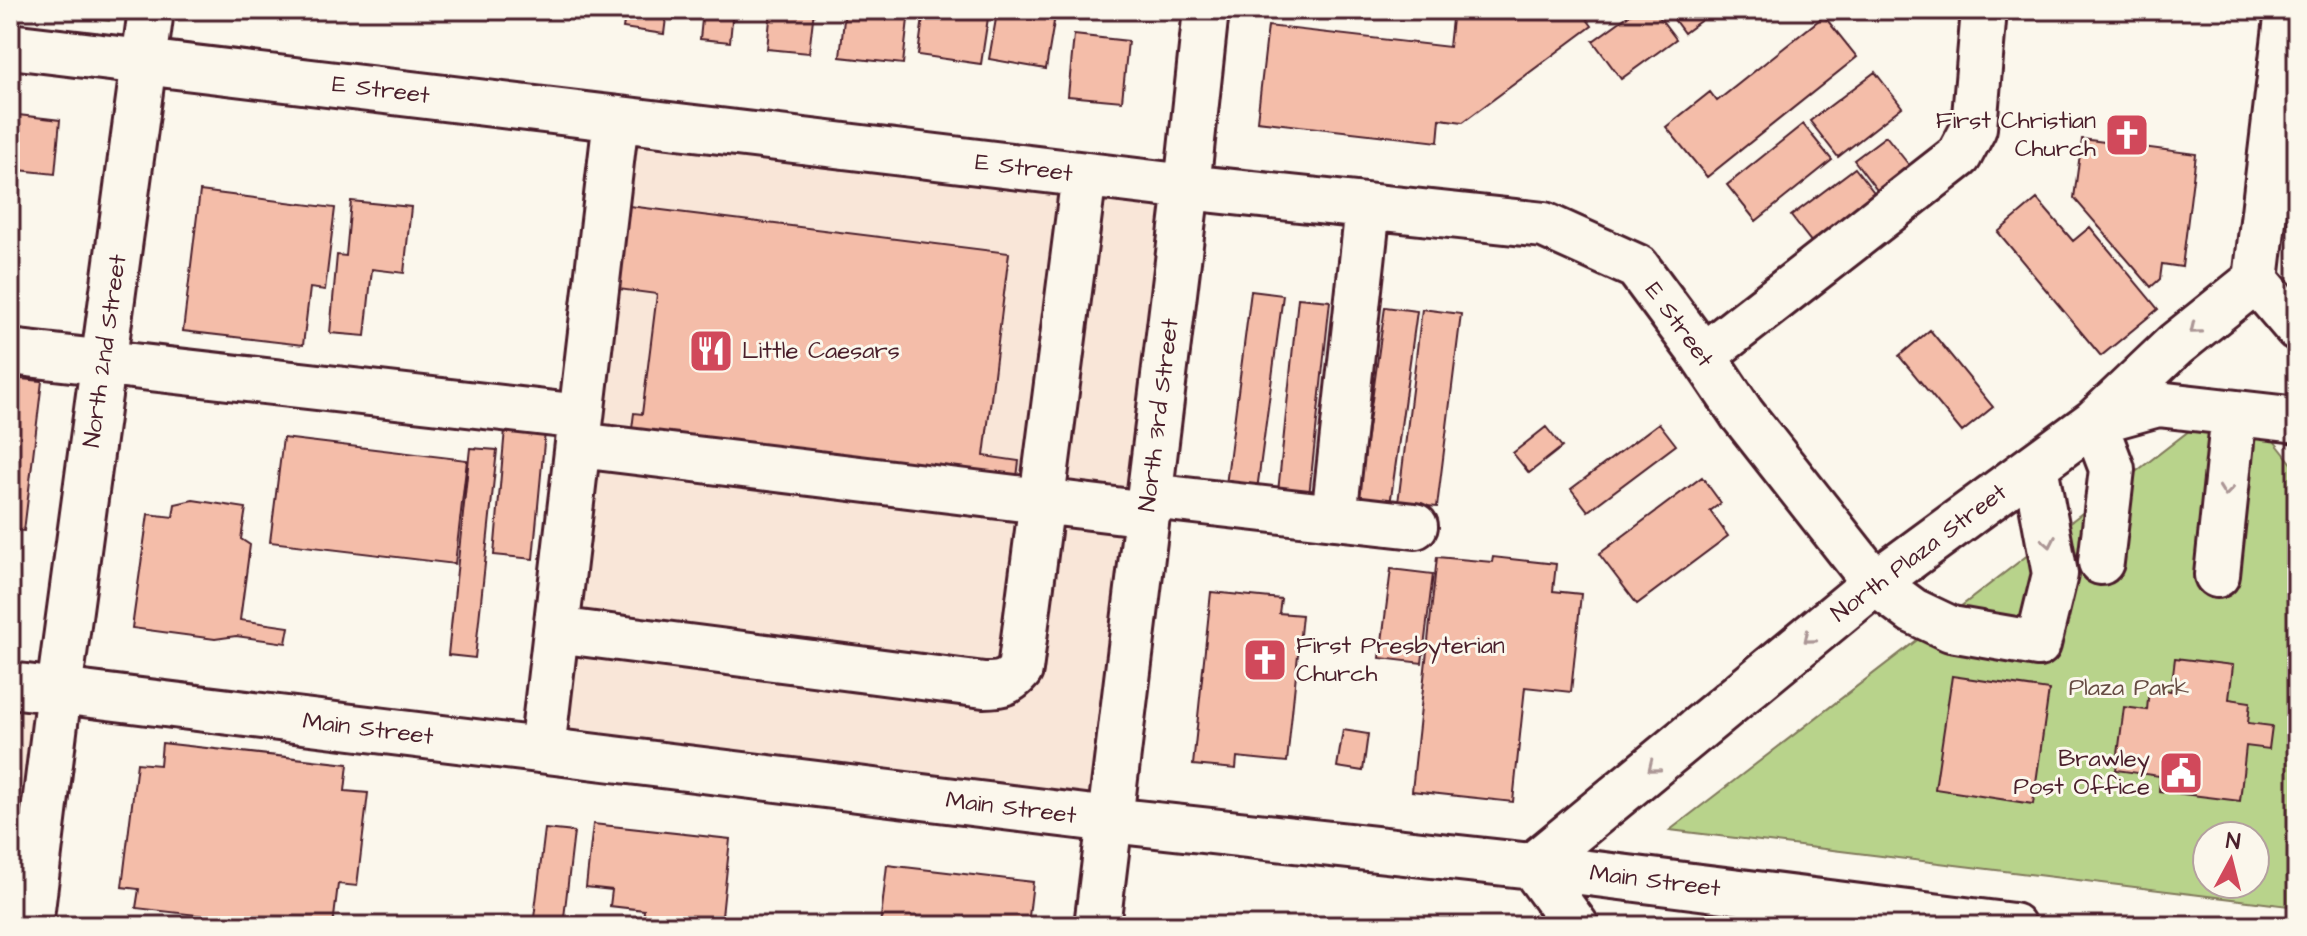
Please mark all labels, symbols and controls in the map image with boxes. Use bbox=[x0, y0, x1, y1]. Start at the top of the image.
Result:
street label: E Street bbox=[330, 67, 432, 113]
place label: First Christian Church bbox=[1936, 104, 2096, 166]
church icon: First Christian Church bbox=[2103, 111, 2151, 159]
street label: E Street bbox=[973, 145, 1075, 191]
street label: North 2nd Street bbox=[75, 252, 135, 450]
street label: E Street bbox=[1636, 275, 1722, 375]
street label: North 3rd Street bbox=[1130, 316, 1188, 514]
one-way arrow bbox=[2190, 320, 2205, 334]
restaurant icon: Little Caesars bbox=[687, 327, 735, 375]
place label: Little Caesars bbox=[742, 334, 900, 368]
street label: North Plaza Street bbox=[1824, 475, 2014, 630]
one-way arrow bbox=[2218, 485, 2235, 498]
one-way arrow bbox=[2040, 535, 2057, 549]
one-way arrow bbox=[1804, 628, 1818, 643]
place label: First Presbyterian Church bbox=[1296, 629, 1505, 691]
church icon: First Presbyterian Church bbox=[1241, 636, 1289, 684]
park label: Plaza Park bbox=[2069, 671, 2190, 705]
street label: Main Street bbox=[301, 704, 436, 754]
place label: Brawley Post Office bbox=[2013, 742, 2150, 804]
public building icon: Brawley Post Office bbox=[2157, 749, 2205, 797]
one-way arrow bbox=[1648, 757, 1662, 772]
street label: Main Street bbox=[944, 783, 1079, 833]
north arrow bbox=[2191, 820, 2271, 900]
text: N bbox=[2225, 825, 2242, 858]
street label: Main Street bbox=[1588, 856, 1723, 906]

